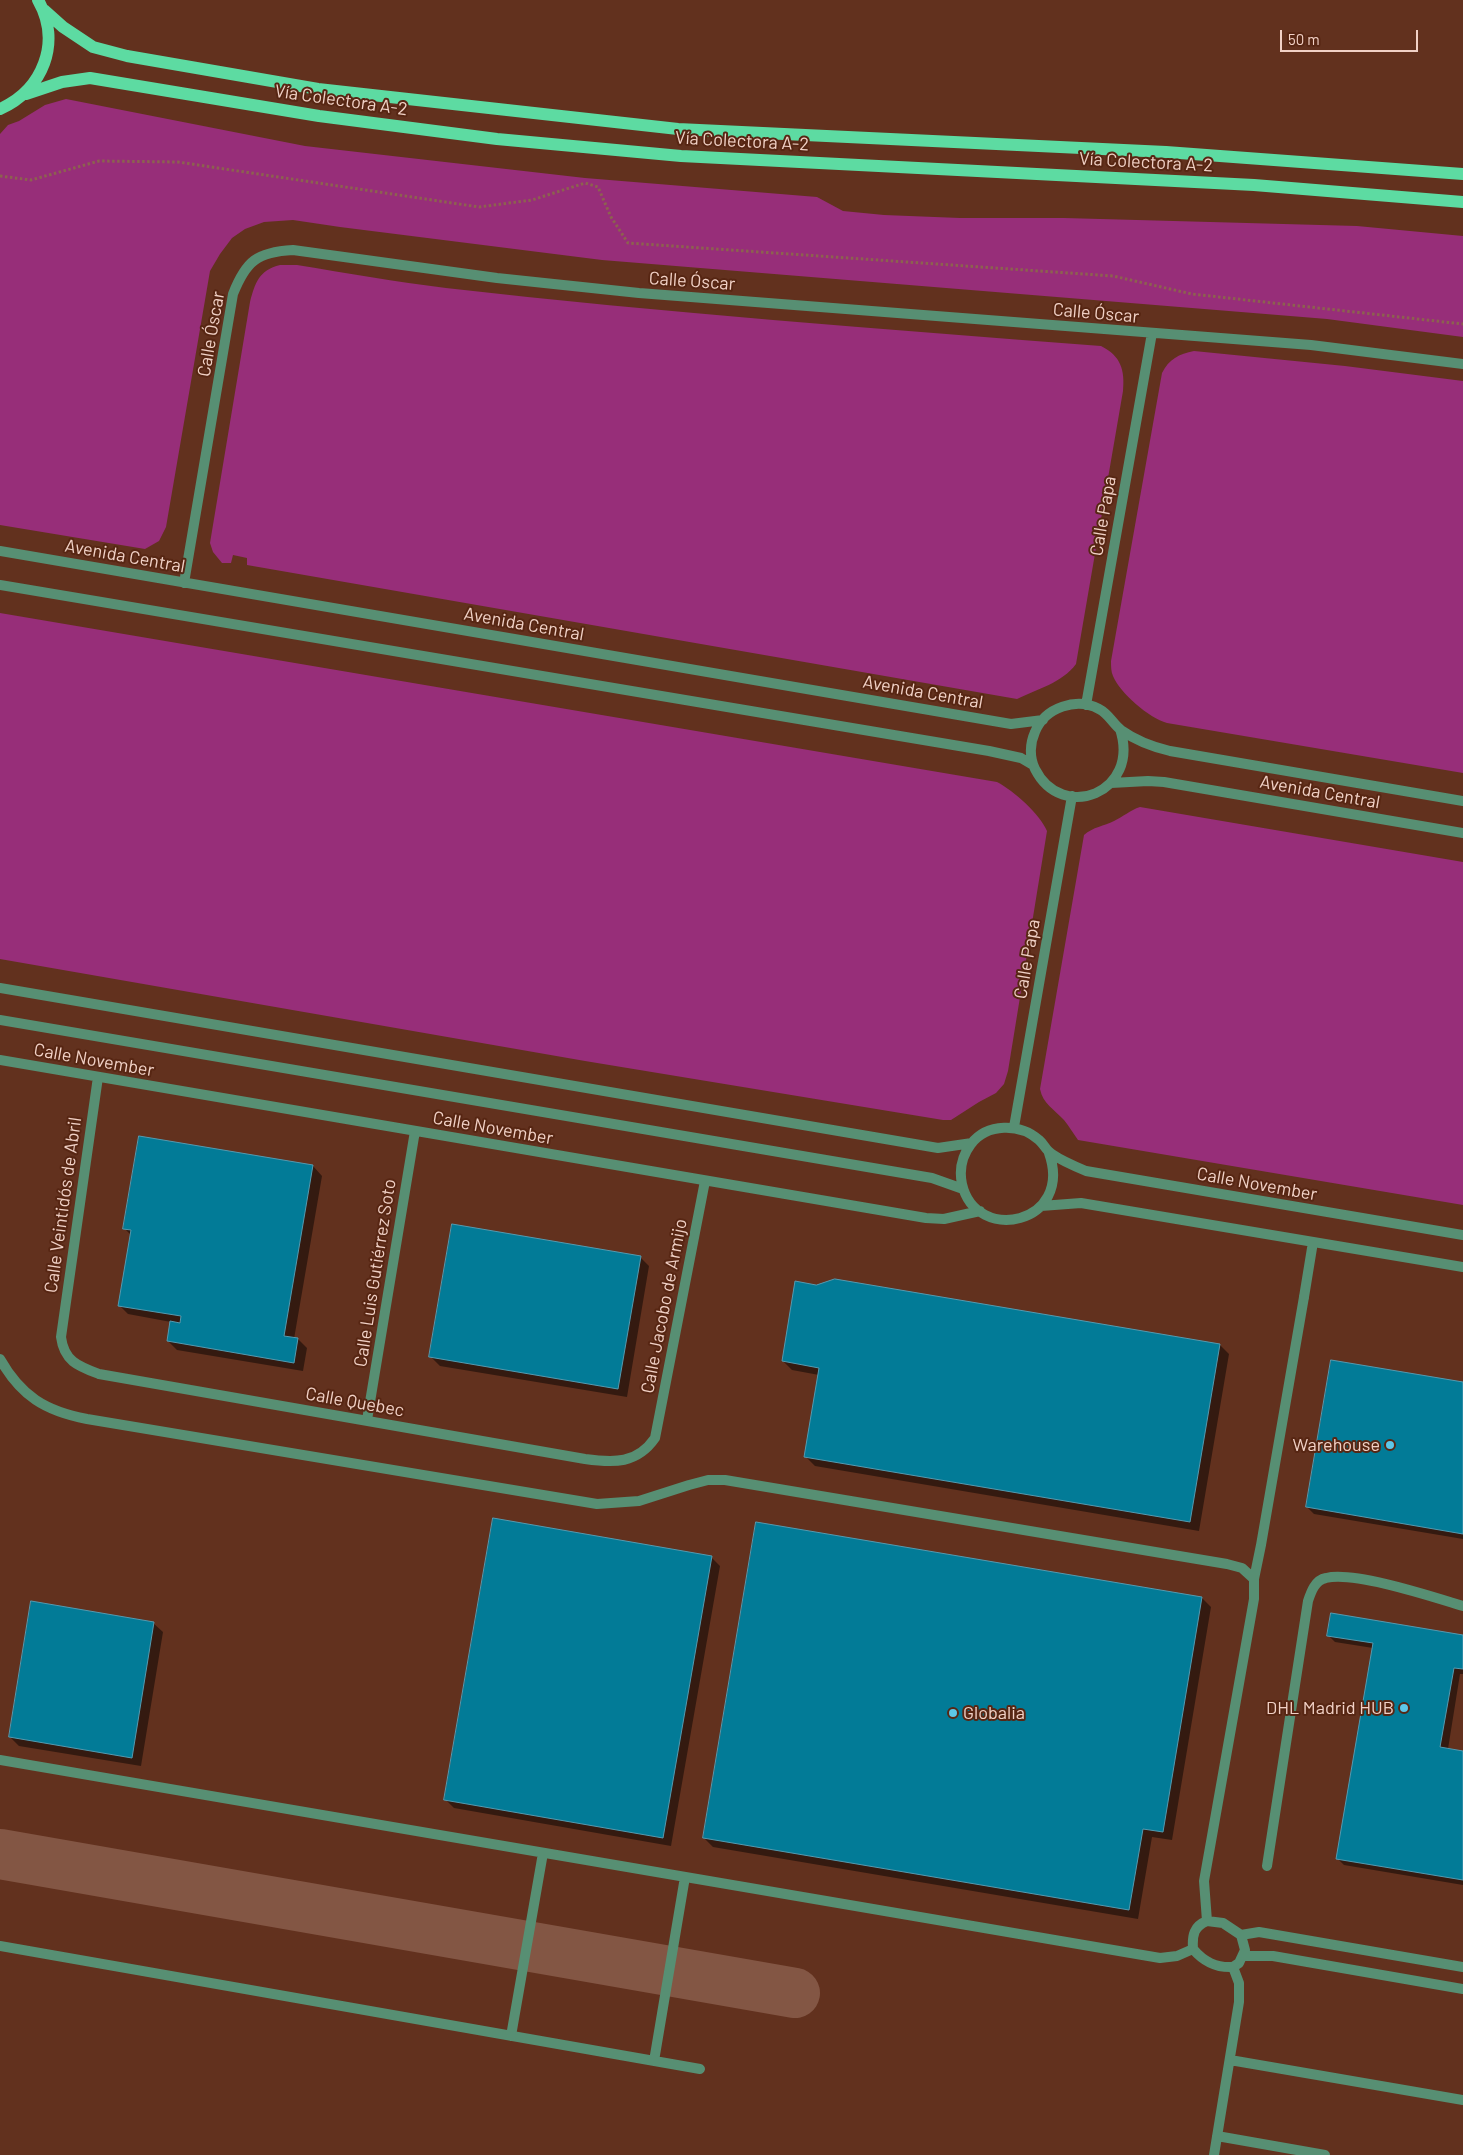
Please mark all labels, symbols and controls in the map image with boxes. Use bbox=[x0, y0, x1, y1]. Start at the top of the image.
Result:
scale bar bbox=[1283, 20, 1420, 52]
text: 50 m bbox=[1288, 30, 1320, 48]
street label: Vía Colectora A-2 bbox=[273, 80, 409, 120]
street label: Vía Colectora A-2 bbox=[675, 127, 809, 155]
street label: Vía Colectora A-2 bbox=[1079, 148, 1213, 176]
street label: Calle Óscar bbox=[648, 267, 736, 295]
street label: Calle Óscar bbox=[193, 290, 229, 378]
street label: Calle Óscar bbox=[1052, 298, 1140, 328]
street label: Calle Papa bbox=[1085, 475, 1121, 557]
street label: Avenida Central bbox=[63, 535, 187, 577]
street label: Avenida Central bbox=[462, 603, 586, 645]
street label: Avenida Central bbox=[861, 671, 985, 713]
street label: Avenida Central bbox=[1258, 771, 1382, 813]
street label: Calle Papa bbox=[1009, 918, 1045, 1000]
street label: Calle November bbox=[32, 1039, 156, 1081]
street label: Calle November bbox=[431, 1107, 555, 1149]
street label: Calle Veintidós de Abril bbox=[40, 1116, 86, 1294]
street label: Calle November bbox=[1195, 1163, 1319, 1205]
street label: Calle Luis Gutiérrez Soto bbox=[349, 1177, 401, 1369]
street label: Calle Jacobo de Armijo bbox=[636, 1217, 692, 1395]
street label: Calle Quebec bbox=[304, 1383, 406, 1421]
place label: Warehouse bbox=[1293, 1434, 1380, 1456]
marker: Warehouse bbox=[1384, 1439, 1396, 1451]
place label: DHL Madrid HUB bbox=[1266, 1697, 1394, 1719]
place label: Globalia bbox=[963, 1702, 1025, 1724]
marker: DHL Madrid HUB bbox=[1398, 1702, 1410, 1714]
marker: Globalia bbox=[947, 1707, 959, 1719]

